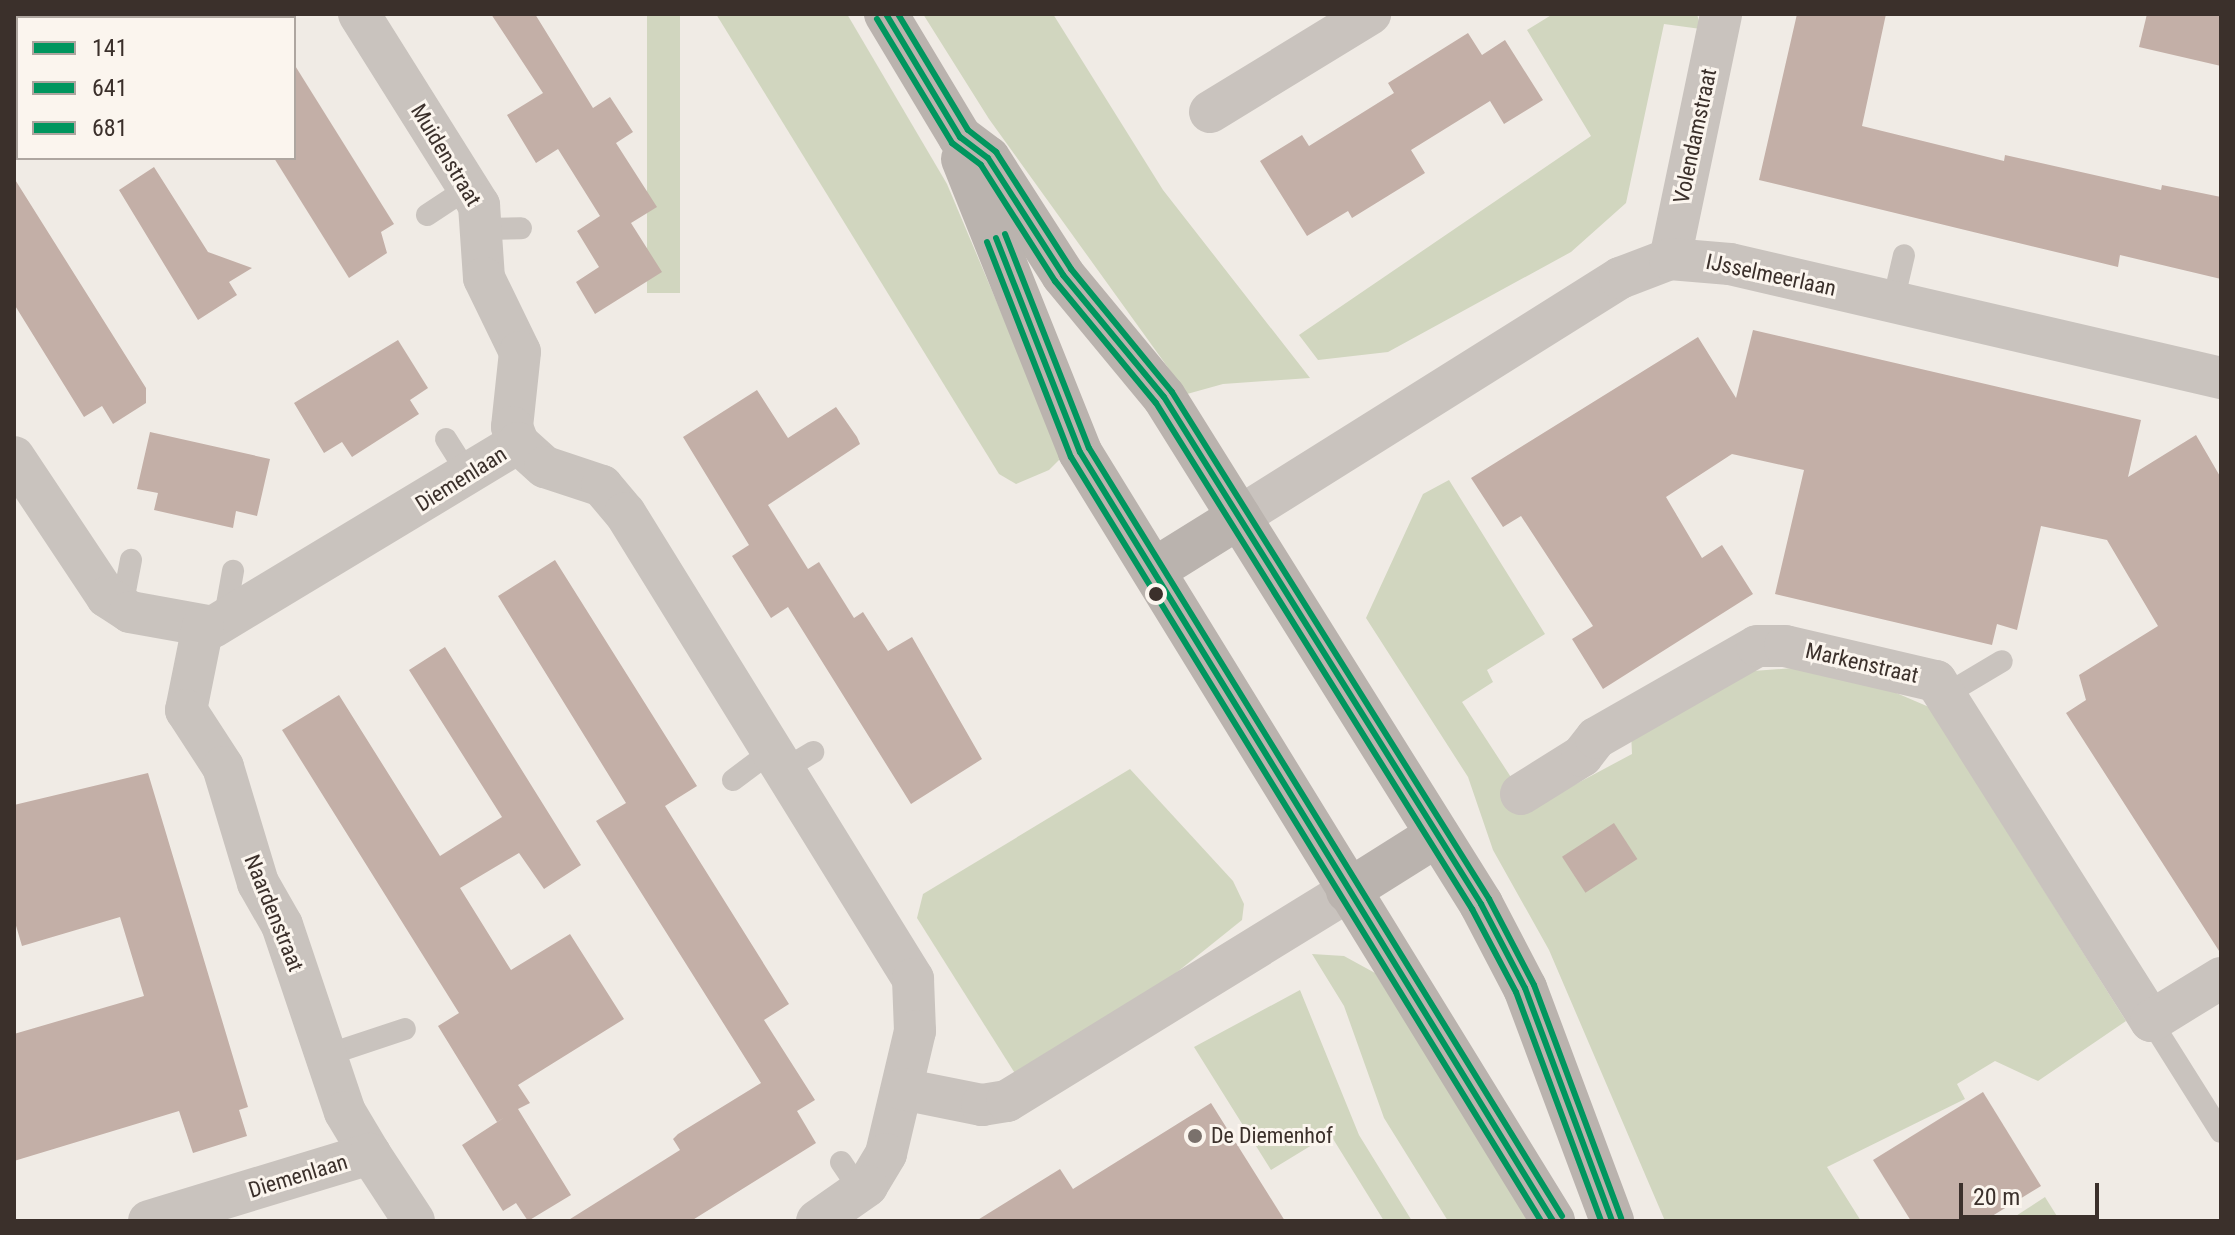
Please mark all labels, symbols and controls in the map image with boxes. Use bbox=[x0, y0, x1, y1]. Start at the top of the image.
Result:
legend bbox=[16, 16, 296, 160]
text: 141 bbox=[92, 34, 128, 62]
street label: Volendamstraat bbox=[1668, 66, 1722, 206]
text: 641 bbox=[92, 74, 128, 102]
street label: Muidenstraat bbox=[405, 99, 487, 211]
text: 681 bbox=[92, 114, 128, 142]
street label: IJsselmeerlaan bbox=[1704, 248, 1838, 302]
street label: Diemenlaan bbox=[411, 441, 511, 517]
unlabelled marker bbox=[1148, 586, 1164, 602]
street label: Markenstraat bbox=[1803, 637, 1921, 689]
street label: Naardenstraat bbox=[239, 851, 309, 975]
place label: De Diemenhof bbox=[1211, 1123, 1333, 1149]
marker: De Diemenhof bbox=[1186, 1127, 1204, 1145]
street label: Diemenlaan bbox=[245, 1148, 351, 1204]
scale bar bbox=[1963, 1167, 2103, 1217]
text: 20 m bbox=[1973, 1183, 2020, 1211]

